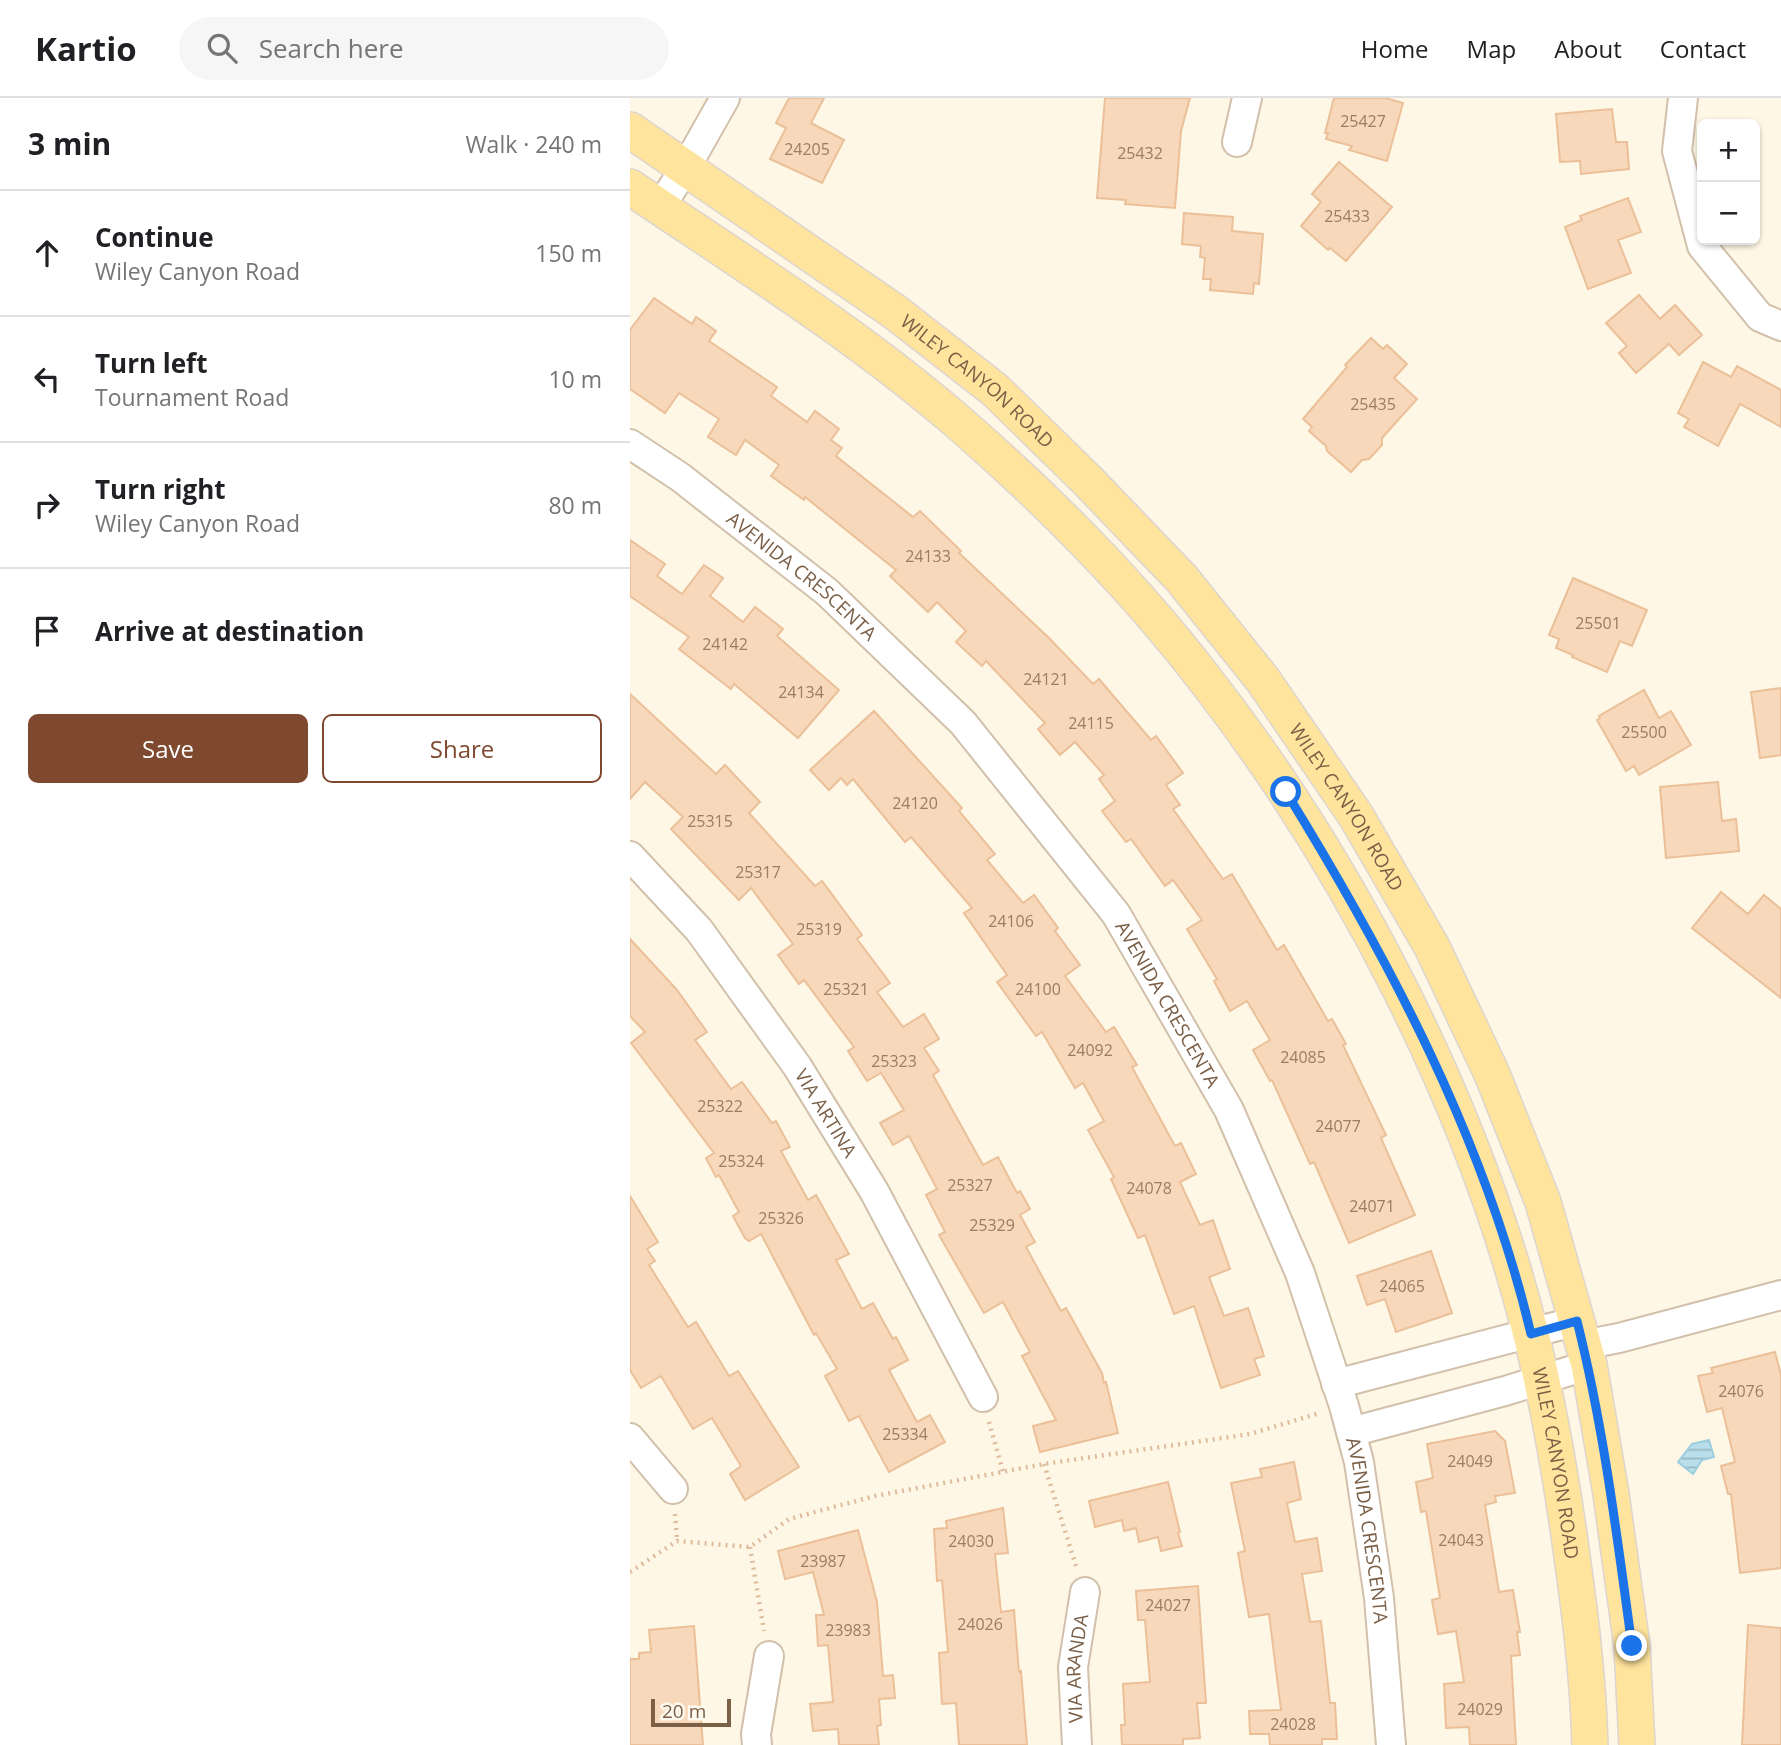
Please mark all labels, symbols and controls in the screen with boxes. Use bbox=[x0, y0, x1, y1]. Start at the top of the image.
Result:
search box bbox=[179, 17, 669, 80]
text: Kartio bbox=[35, 26, 137, 71]
icon: search bbox=[203, 29, 241, 67]
text: Search here bbox=[259, 30, 404, 66]
text: Home bbox=[1361, 32, 1429, 65]
text: Map bbox=[1467, 32, 1516, 65]
text: About bbox=[1554, 32, 1622, 65]
text: Contact bbox=[1660, 32, 1746, 65]
house number: 25427 bbox=[1340, 110, 1386, 132]
map controls bbox=[1697, 119, 1760, 245]
button: + bbox=[1697, 119, 1760, 182]
text: 3 min bbox=[28, 123, 111, 164]
text: Walk · 240 m bbox=[465, 128, 602, 160]
house number: 24205 bbox=[784, 138, 830, 160]
house number: 25432 bbox=[1117, 142, 1163, 164]
button: − bbox=[1697, 182, 1760, 245]
house number: 25433 bbox=[1324, 205, 1370, 227]
text: Continue bbox=[95, 219, 214, 255]
icon: ahead bbox=[28, 234, 66, 272]
text: 150 m bbox=[535, 237, 602, 269]
text: Wiley Canyon Road bbox=[95, 255, 300, 287]
street label: WILEY CANYON ROAD bbox=[895, 308, 1060, 454]
text: Turn left bbox=[95, 345, 207, 381]
icon: left bbox=[28, 360, 66, 398]
text: 10 m bbox=[548, 363, 602, 395]
text: Tournament Road bbox=[95, 381, 289, 413]
house number: 25435 bbox=[1350, 393, 1396, 415]
text: Turn right bbox=[95, 471, 226, 507]
icon: right bbox=[28, 486, 66, 524]
text: 80 m bbox=[548, 489, 602, 521]
street label: AVENIDA CRESCENTA bbox=[722, 506, 883, 646]
text: Wiley Canyon Road bbox=[95, 507, 300, 539]
house number: 24133 bbox=[905, 545, 951, 567]
icon: arrive bbox=[28, 612, 66, 650]
house number: 25501 bbox=[1575, 612, 1621, 634]
text: Arrive at destination bbox=[95, 613, 364, 649]
house number: 24142 bbox=[702, 633, 748, 655]
house number: 24121 bbox=[1023, 668, 1069, 690]
house number: 24134 bbox=[778, 681, 824, 703]
house number: 24115 bbox=[1068, 712, 1114, 734]
button: Save bbox=[28, 714, 308, 783]
button: Share bbox=[322, 714, 602, 783]
street label: WILEY CANYON ROAD bbox=[1283, 718, 1410, 896]
house number: 25500 bbox=[1621, 721, 1667, 743]
route start bbox=[1270, 776, 1301, 807]
house number: 24120 bbox=[892, 792, 938, 814]
house number: 25315 bbox=[687, 810, 733, 832]
house number: 25317 bbox=[735, 861, 781, 883]
house number: 24106 bbox=[988, 910, 1034, 932]
street label: AVENIDA CRESCENTA bbox=[1110, 916, 1226, 1092]
house number: 25319 bbox=[796, 918, 842, 940]
house number: 25321 bbox=[823, 978, 869, 1000]
house number: 24100 bbox=[1015, 978, 1061, 1000]
house number: 24092 bbox=[1067, 1039, 1113, 1061]
house number: 24085 bbox=[1280, 1046, 1326, 1068]
house number: 25323 bbox=[871, 1050, 917, 1072]
street label: VIA ARTINA bbox=[789, 1064, 863, 1162]
house number: 25322 bbox=[697, 1095, 743, 1117]
house number: 24077 bbox=[1315, 1115, 1361, 1137]
house number: 25324 bbox=[718, 1150, 764, 1172]
house number: 25327 bbox=[947, 1174, 993, 1196]
house number: 24078 bbox=[1126, 1177, 1172, 1199]
house number: 24071 bbox=[1349, 1195, 1395, 1217]
house number: 25326 bbox=[758, 1207, 804, 1229]
house number: 25329 bbox=[969, 1214, 1015, 1236]
house number: 24065 bbox=[1379, 1275, 1425, 1297]
street label: WILEY CANYON ROAD bbox=[1526, 1365, 1585, 1561]
house number: 24076 bbox=[1718, 1380, 1764, 1402]
house number: 25334 bbox=[882, 1423, 928, 1445]
street label: AVENIDA CRESCENTA bbox=[1340, 1434, 1394, 1624]
house number: 24049 bbox=[1447, 1450, 1493, 1472]
house number: 24043 bbox=[1438, 1529, 1484, 1551]
house number: 24030 bbox=[948, 1530, 994, 1552]
house number: 23987 bbox=[800, 1550, 846, 1572]
house number: 24027 bbox=[1145, 1594, 1191, 1616]
street label: VIA ARANDA bbox=[1060, 1612, 1094, 1723]
house number: 24026 bbox=[957, 1613, 1003, 1635]
house number: 23983 bbox=[825, 1619, 871, 1641]
route end bbox=[1616, 1630, 1647, 1661]
scale bar bbox=[651, 1696, 732, 1728]
text: 20 m bbox=[662, 1698, 706, 1724]
house number: 24029 bbox=[1457, 1698, 1503, 1720]
house number: 24028 bbox=[1270, 1713, 1316, 1735]

